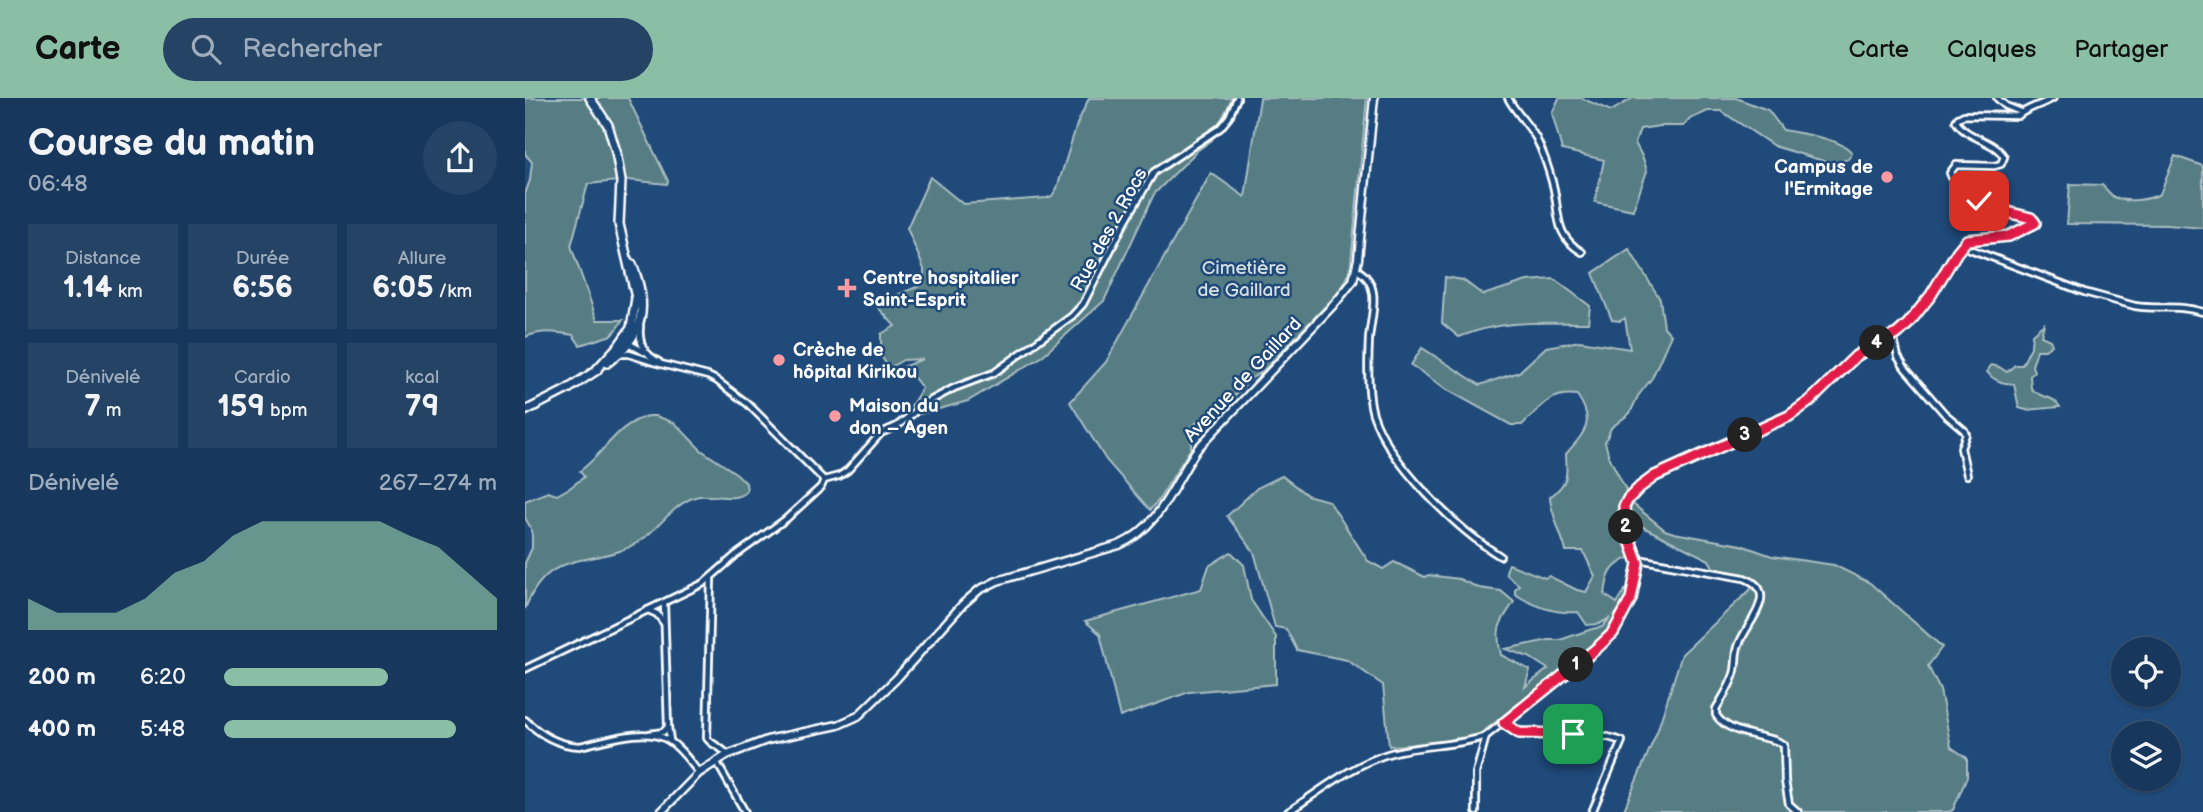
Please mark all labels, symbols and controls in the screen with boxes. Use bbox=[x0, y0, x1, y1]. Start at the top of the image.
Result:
search box bbox=[163, 18, 653, 81]
text: Carte bbox=[35, 29, 121, 69]
icon: search bbox=[187, 30, 225, 68]
text: Rechercher bbox=[243, 34, 382, 65]
text: Carte bbox=[1849, 35, 1909, 64]
text: Calques bbox=[1947, 35, 2036, 64]
text: Partager bbox=[2074, 35, 2168, 64]
text: Course du matin bbox=[28, 121, 315, 166]
button: share bbox=[423, 121, 497, 195]
place label: Campus de l'Ermitage bbox=[1774, 156, 1873, 201]
street label: Rue des 2 Rocs bbox=[1066, 164, 1153, 295]
marker: Campus de l'Ermitage bbox=[1879, 169, 1895, 185]
text: 06:48 bbox=[28, 170, 88, 198]
pin bbox=[1949, 171, 2009, 231]
icon: check bbox=[1960, 182, 1998, 220]
text: Distance bbox=[65, 247, 141, 270]
text: Durée bbox=[236, 247, 289, 270]
text: Allure bbox=[398, 247, 446, 270]
park label: Cimetière de Gaillard bbox=[1197, 257, 1291, 302]
place label: Centre hospitalier Saint-Esprit bbox=[863, 267, 1019, 312]
text: 1.14 bbox=[63, 270, 113, 306]
text: 6:56 bbox=[232, 270, 293, 306]
text: 6:05 bbox=[372, 270, 433, 306]
marker: Centre hospitalier Saint-Esprit bbox=[837, 278, 857, 298]
text: km bbox=[113, 280, 143, 303]
text: /km bbox=[433, 280, 472, 303]
street label: Avenue de Gaillard bbox=[1179, 313, 1307, 447]
pin: 4 bbox=[1859, 326, 1895, 360]
text: 4 bbox=[1871, 331, 1882, 354]
place label: Crèche de hôpital Kirikou bbox=[793, 339, 917, 384]
marker: Crèche de hôpital Kirikou bbox=[771, 352, 787, 368]
text: Dénivelé bbox=[65, 366, 140, 389]
text: Cardio bbox=[234, 366, 291, 389]
text: kcal bbox=[405, 366, 439, 389]
text: 7 bbox=[84, 389, 101, 425]
text: 159 bbox=[217, 389, 265, 425]
text: 79 bbox=[405, 389, 439, 425]
place label: Maison du don – Agen bbox=[849, 395, 948, 440]
text: m bbox=[101, 399, 122, 422]
text: bpm bbox=[265, 399, 308, 422]
marker: Maison du don – Agen bbox=[827, 408, 843, 424]
pin: 3 bbox=[1727, 418, 1763, 452]
text: 3 bbox=[1739, 423, 1750, 446]
text: Dénivelé bbox=[28, 469, 119, 497]
text: 267–274 m bbox=[379, 469, 497, 497]
pin: 2 bbox=[1609, 510, 1643, 544]
text: 2 bbox=[1620, 515, 1631, 538]
map controls bbox=[2111, 637, 2181, 791]
button: locate bbox=[2111, 637, 2181, 707]
pin: 1 bbox=[1559, 648, 1593, 682]
text: 1 bbox=[1572, 653, 1580, 676]
text: 200 m bbox=[28, 663, 96, 691]
text: 6:20 bbox=[140, 663, 186, 691]
pin bbox=[1543, 704, 1603, 764]
text: 400 m bbox=[28, 715, 96, 743]
text: 5:48 bbox=[140, 715, 185, 743]
icon: arrive bbox=[1554, 715, 1592, 753]
button: layers bbox=[2111, 721, 2181, 791]

